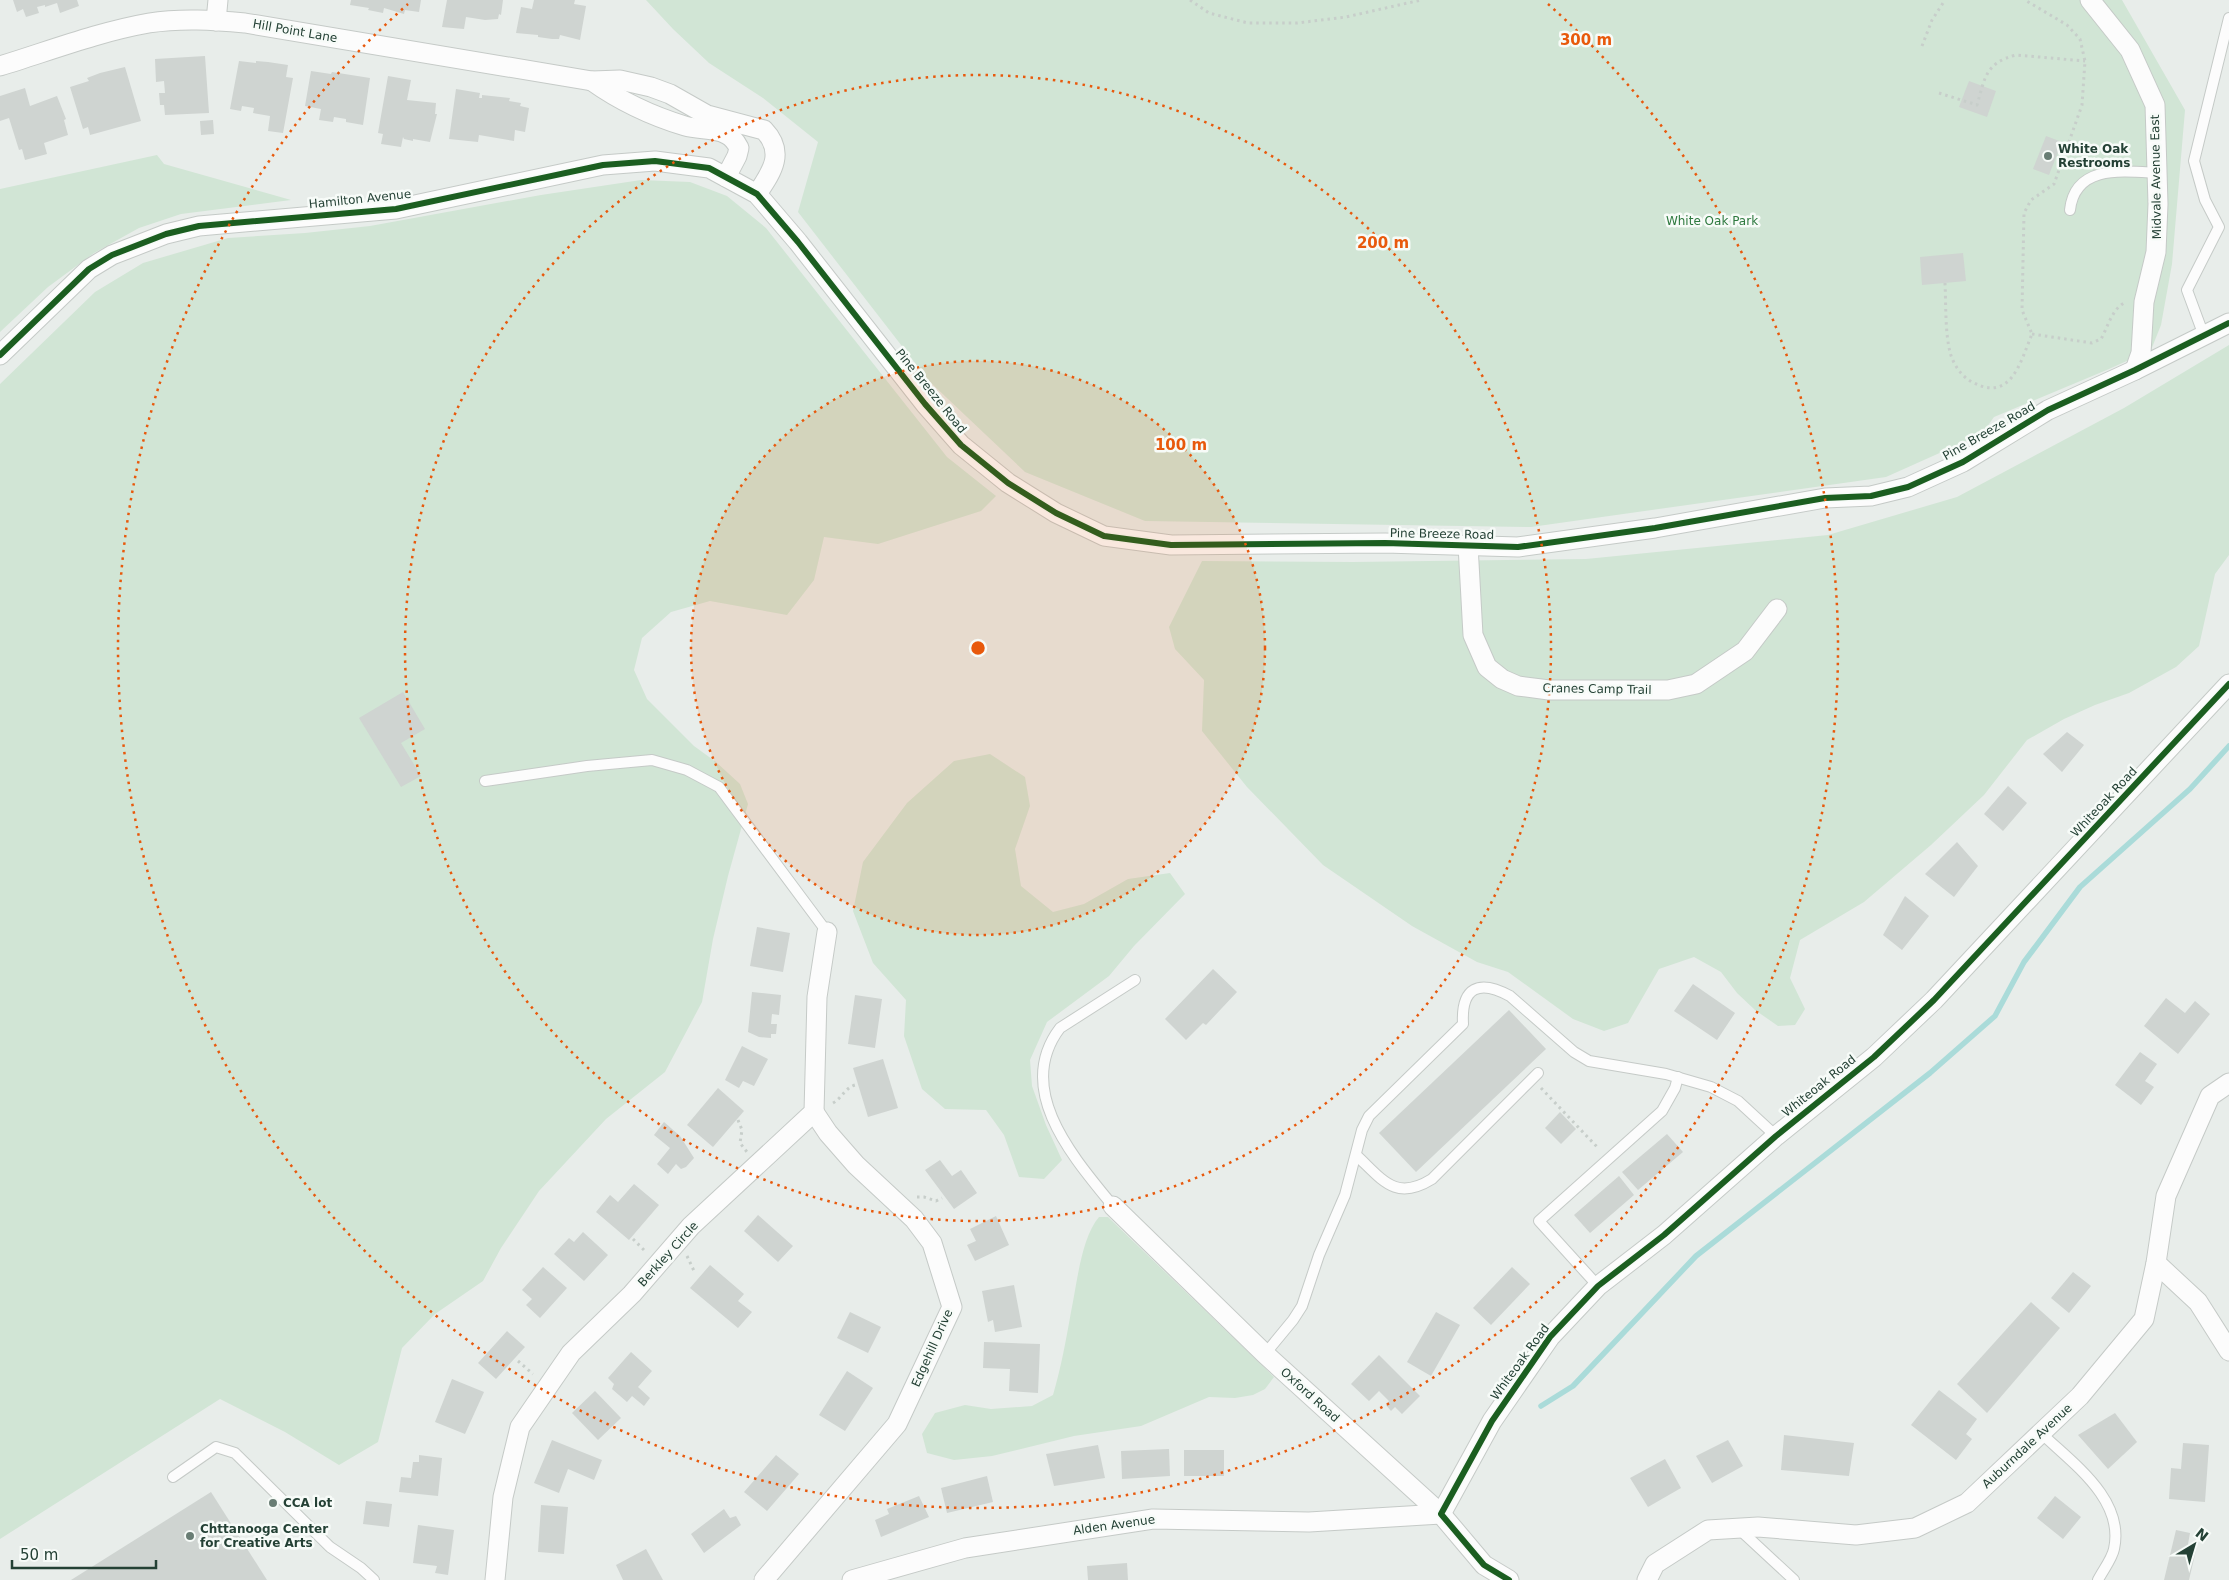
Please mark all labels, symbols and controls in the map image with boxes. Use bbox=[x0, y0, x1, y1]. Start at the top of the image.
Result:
street label: Hill Point Lane bbox=[252, 17, 338, 45]
text: 300 m bbox=[1560, 31, 1612, 49]
street label: Midvale Avenue East bbox=[2148, 114, 2164, 239]
place label: White Oak Restrooms bbox=[2058, 142, 2130, 170]
marker: White Oak Restrooms bbox=[2042, 150, 2054, 162]
street label: Hamilton Avenue bbox=[308, 187, 412, 211]
park label: White Oak Park bbox=[1666, 214, 1758, 228]
text: 200 m bbox=[1357, 234, 1409, 252]
street label: Pine Breeze Road bbox=[893, 346, 969, 436]
street label: Pine Breeze Road bbox=[1940, 399, 2038, 463]
text: 100 m bbox=[1155, 436, 1207, 454]
street label: Pine Breeze Road bbox=[1390, 526, 1494, 542]
centre of rings bbox=[969, 639, 987, 657]
street label: Cranes Camp Trail bbox=[1542, 681, 1652, 697]
street label: Whiteoak Road bbox=[2068, 764, 2140, 840]
street label: Whiteoak Road bbox=[1779, 1052, 1859, 1120]
street label: Berkley Circle bbox=[635, 1219, 701, 1289]
street label: Edgehill Drive bbox=[909, 1307, 955, 1389]
street label: Whiteoak Road bbox=[1488, 1321, 1552, 1403]
street label: Oxford Road bbox=[1278, 1365, 1342, 1425]
street label: Auburndale Avenue bbox=[1979, 1401, 2075, 1491]
place label: CCA lot bbox=[283, 1496, 332, 1510]
marker: CCA lot bbox=[267, 1497, 279, 1509]
street label: Alden Avenue bbox=[1072, 1512, 1156, 1538]
north arrow bbox=[2169, 1520, 2219, 1570]
place label: Chttanooga Center for Creative Arts bbox=[200, 1522, 328, 1550]
text: N bbox=[2192, 1525, 2212, 1545]
marker: Chttanooga Center for Creative Arts bbox=[184, 1530, 196, 1542]
scale bar bbox=[12, 1538, 156, 1570]
text: 50 m bbox=[20, 1546, 58, 1564]

